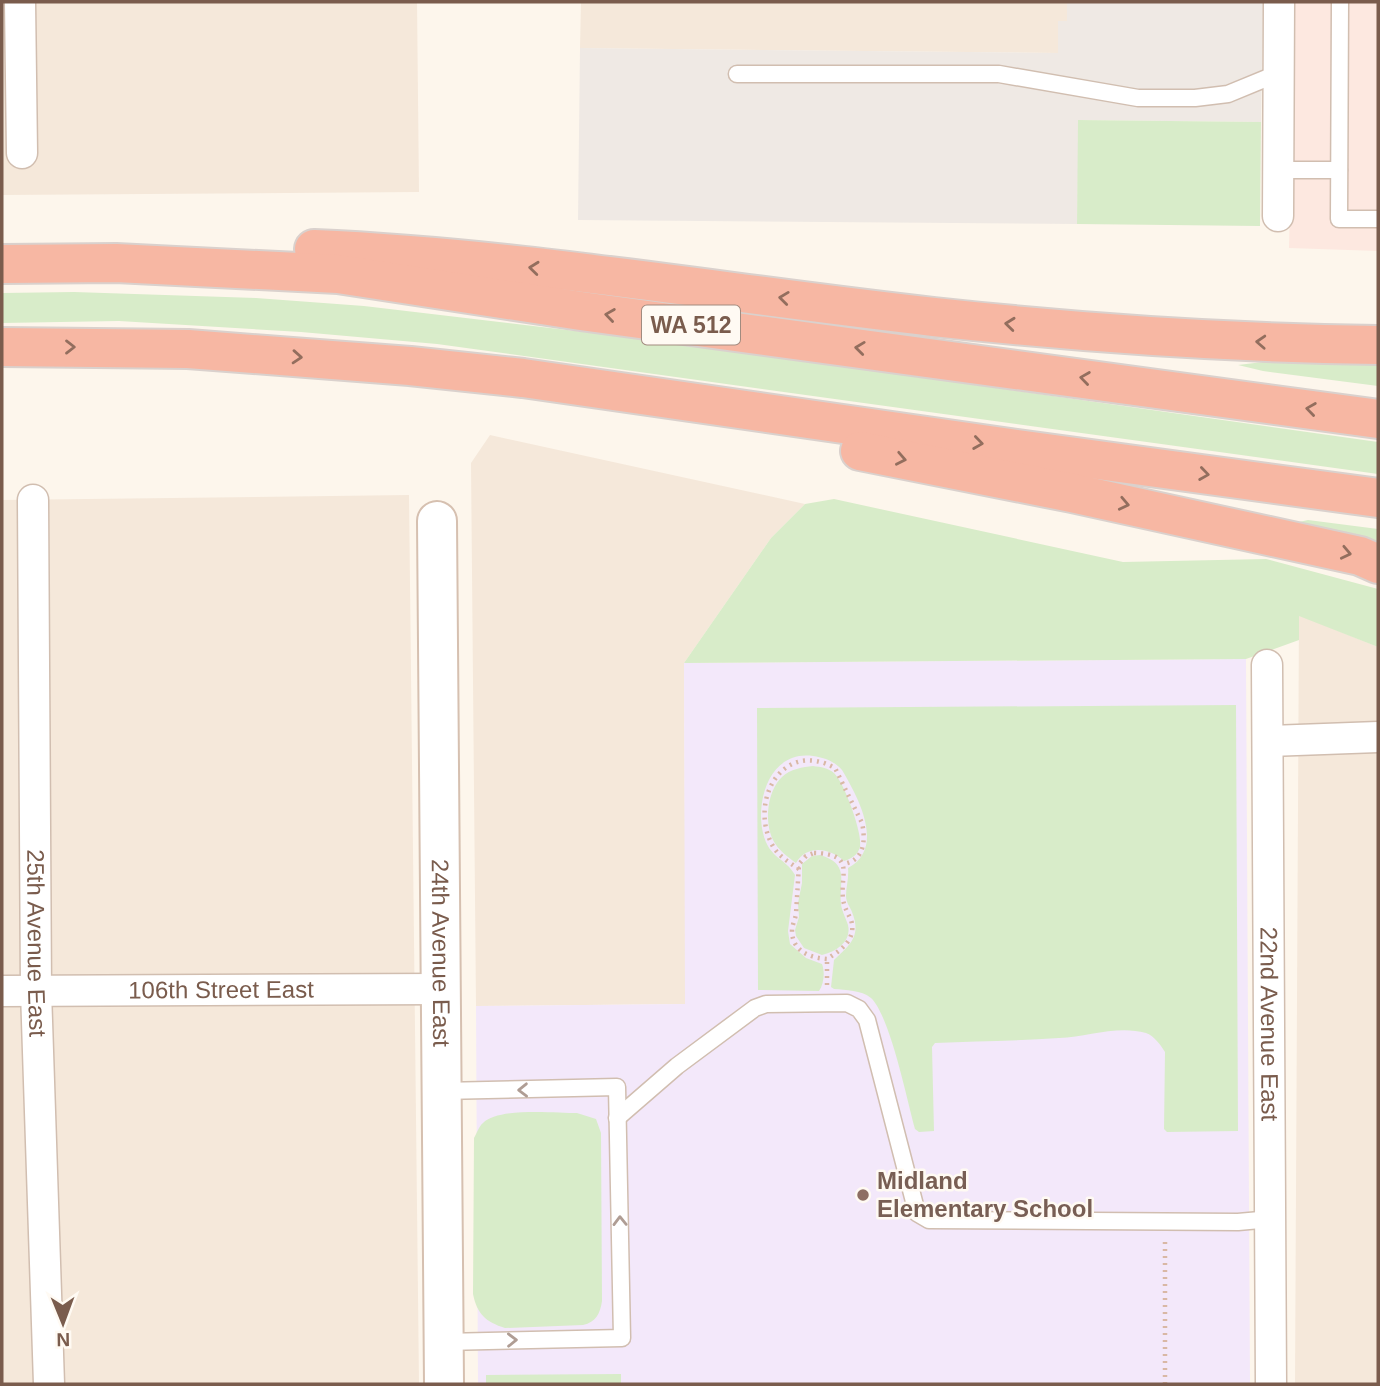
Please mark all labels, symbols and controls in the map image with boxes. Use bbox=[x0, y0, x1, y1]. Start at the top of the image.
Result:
one-way arrow bbox=[528, 261, 539, 276]
one-way arrow bbox=[778, 291, 790, 306]
road number: WA 512 bbox=[642, 306, 740, 344]
one-way arrow bbox=[604, 307, 616, 322]
one-way arrow bbox=[1004, 317, 1016, 332]
one-way arrow bbox=[1255, 335, 1266, 350]
one-way arrow bbox=[65, 339, 76, 354]
one-way arrow bbox=[854, 340, 866, 355]
one-way arrow bbox=[292, 349, 303, 364]
one-way arrow bbox=[1079, 371, 1091, 386]
one-way arrow bbox=[1305, 402, 1317, 417]
one-way arrow bbox=[972, 436, 984, 451]
one-way arrow bbox=[895, 450, 907, 465]
one-way arrow bbox=[1198, 467, 1210, 482]
one-way arrow bbox=[1118, 496, 1130, 511]
one-way arrow bbox=[1340, 545, 1352, 560]
street label: 25th Avenue East bbox=[22, 849, 52, 1038]
street label: 24th Avenue East bbox=[427, 859, 455, 1047]
street label: 22nd Avenue East bbox=[1255, 927, 1284, 1122]
street label: 106th Street East bbox=[128, 976, 314, 1003]
one-way arrow bbox=[517, 1082, 528, 1097]
place label: Midland Elementary School bbox=[877, 1167, 1093, 1222]
marker: Midland Elementary School bbox=[855, 1187, 871, 1203]
one-way arrow bbox=[612, 1215, 627, 1226]
north arrow bbox=[28, 1288, 98, 1358]
text: N bbox=[56, 1329, 70, 1350]
one-way arrow bbox=[507, 1333, 518, 1348]

